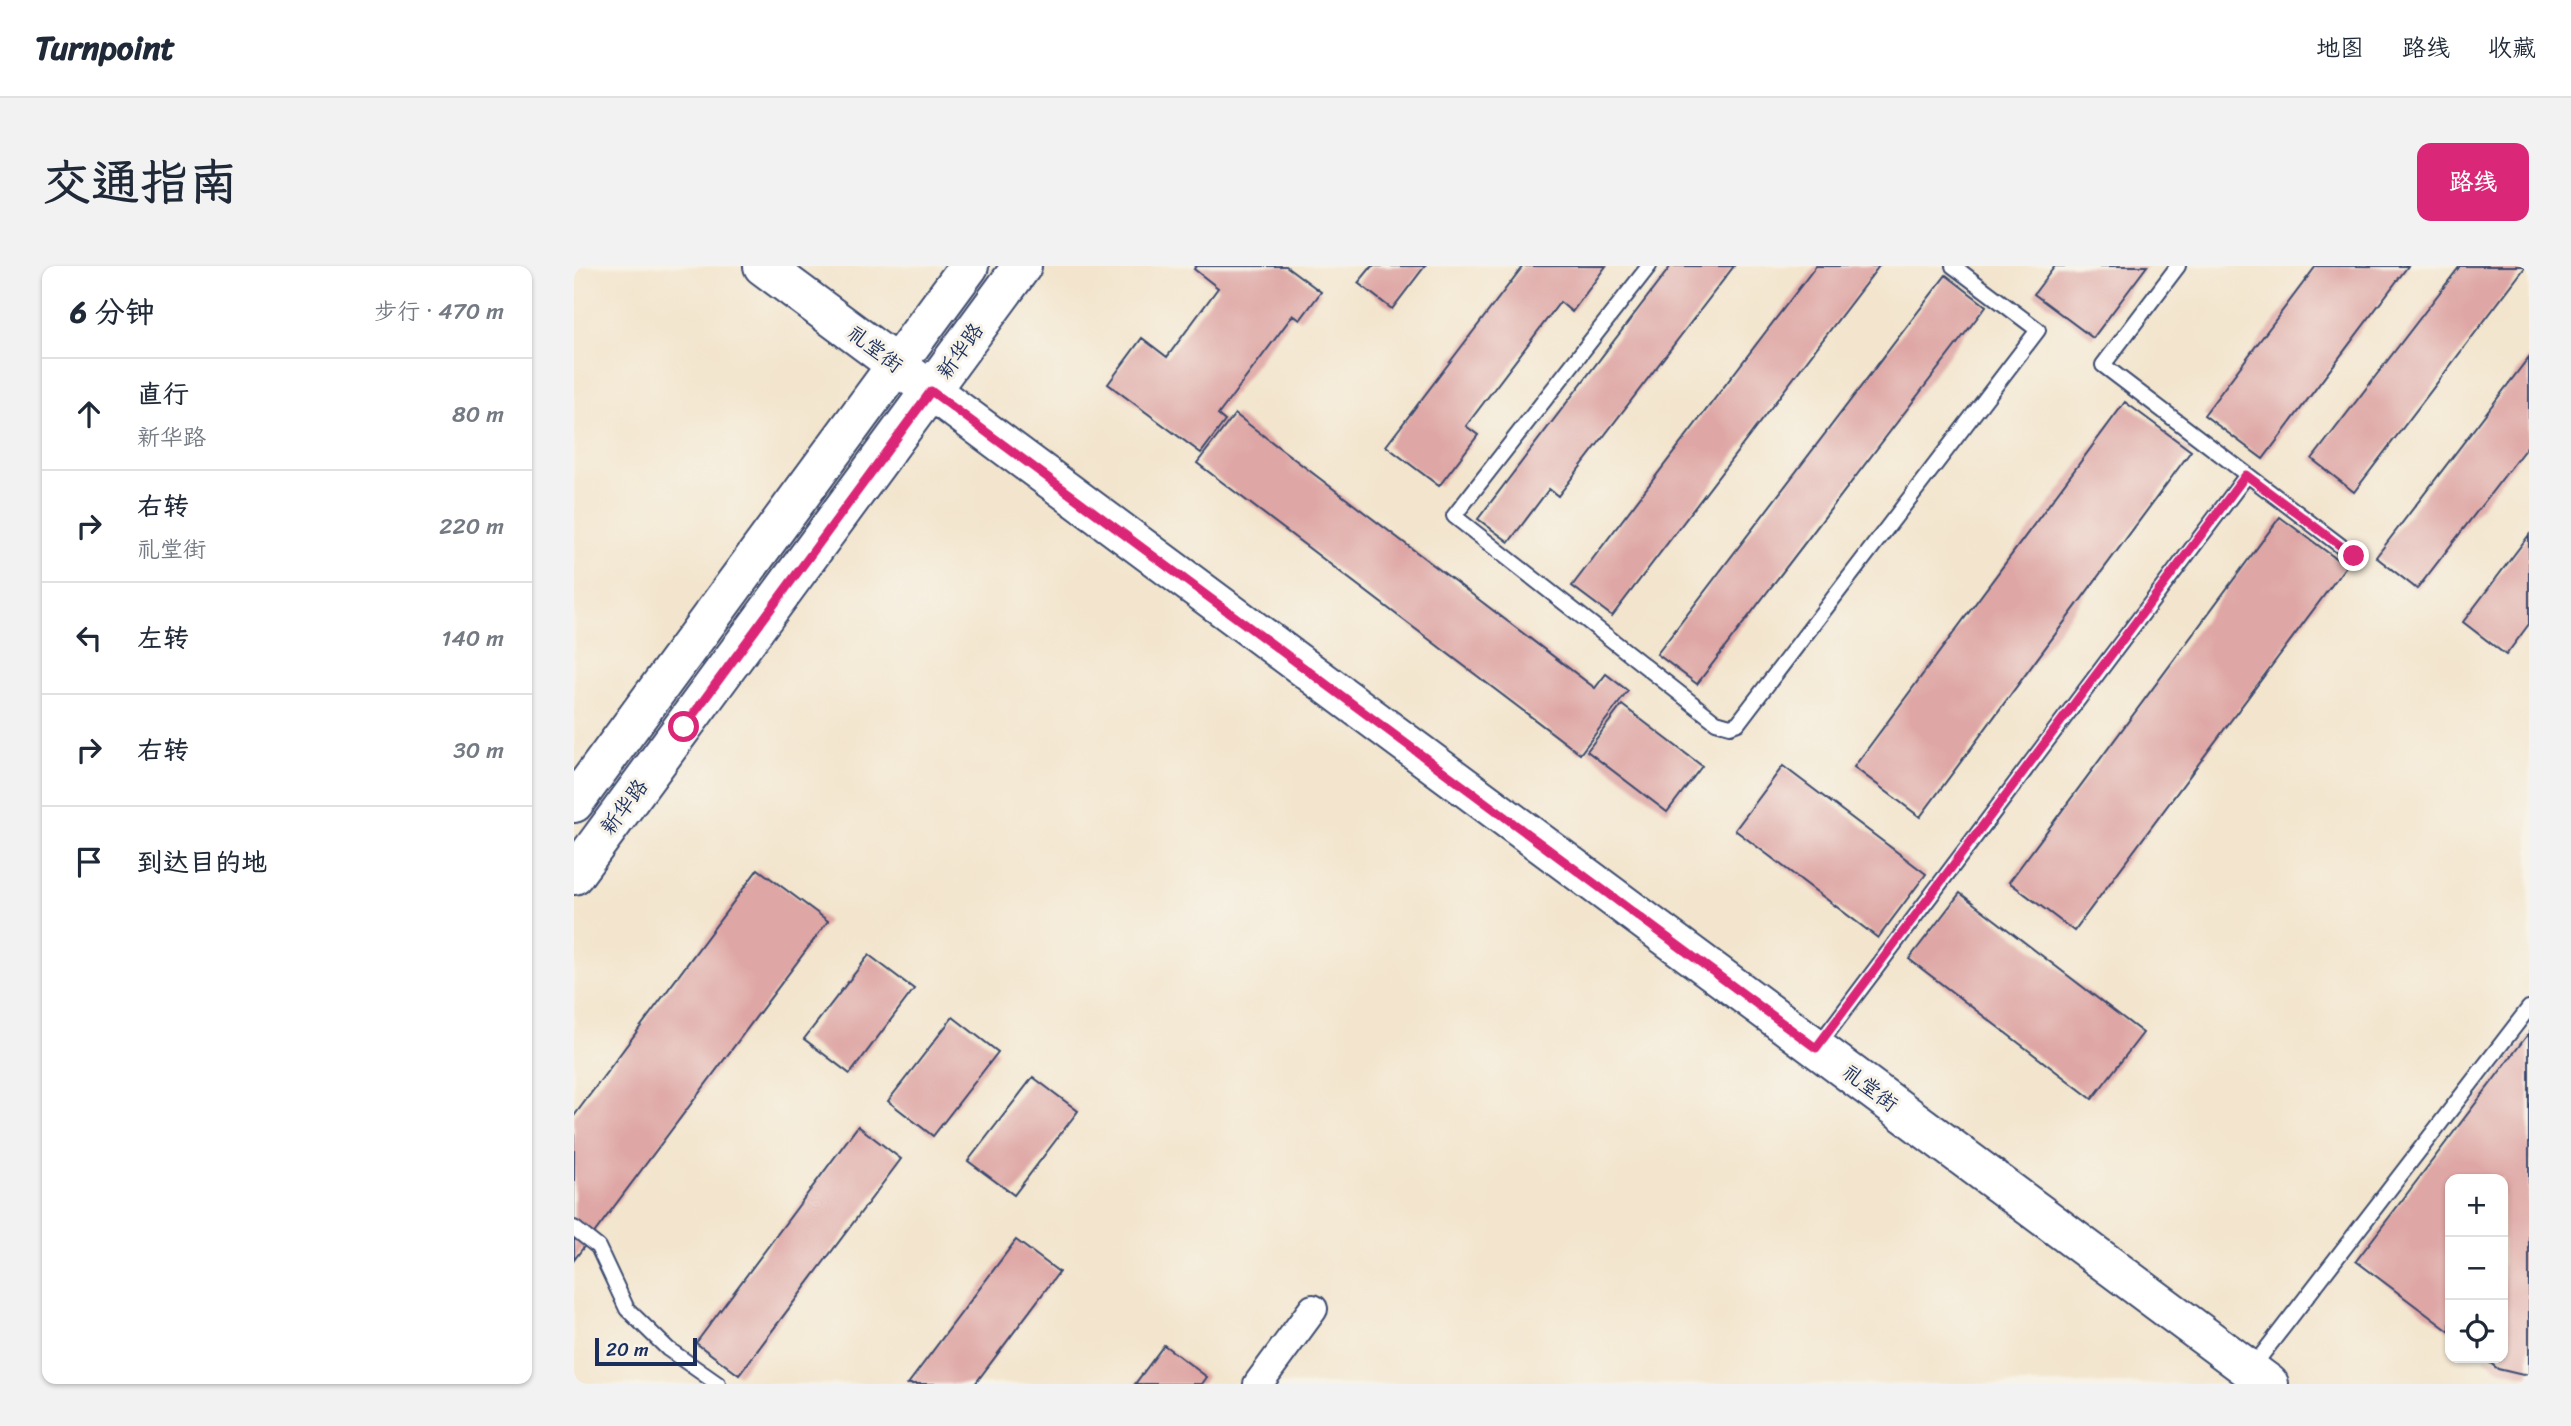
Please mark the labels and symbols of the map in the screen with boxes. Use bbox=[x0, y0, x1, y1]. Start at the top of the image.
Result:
street label: 新华路 bbox=[926, 314, 994, 388]
street label: 礼堂街 bbox=[838, 315, 912, 383]
route end bbox=[2338, 540, 2369, 571]
route start bbox=[668, 711, 699, 742]
street label: 新华路 bbox=[590, 770, 658, 844]
street label: 礼堂街 bbox=[1833, 1054, 1907, 1122]
scale bar bbox=[595, 1335, 696, 1367]

